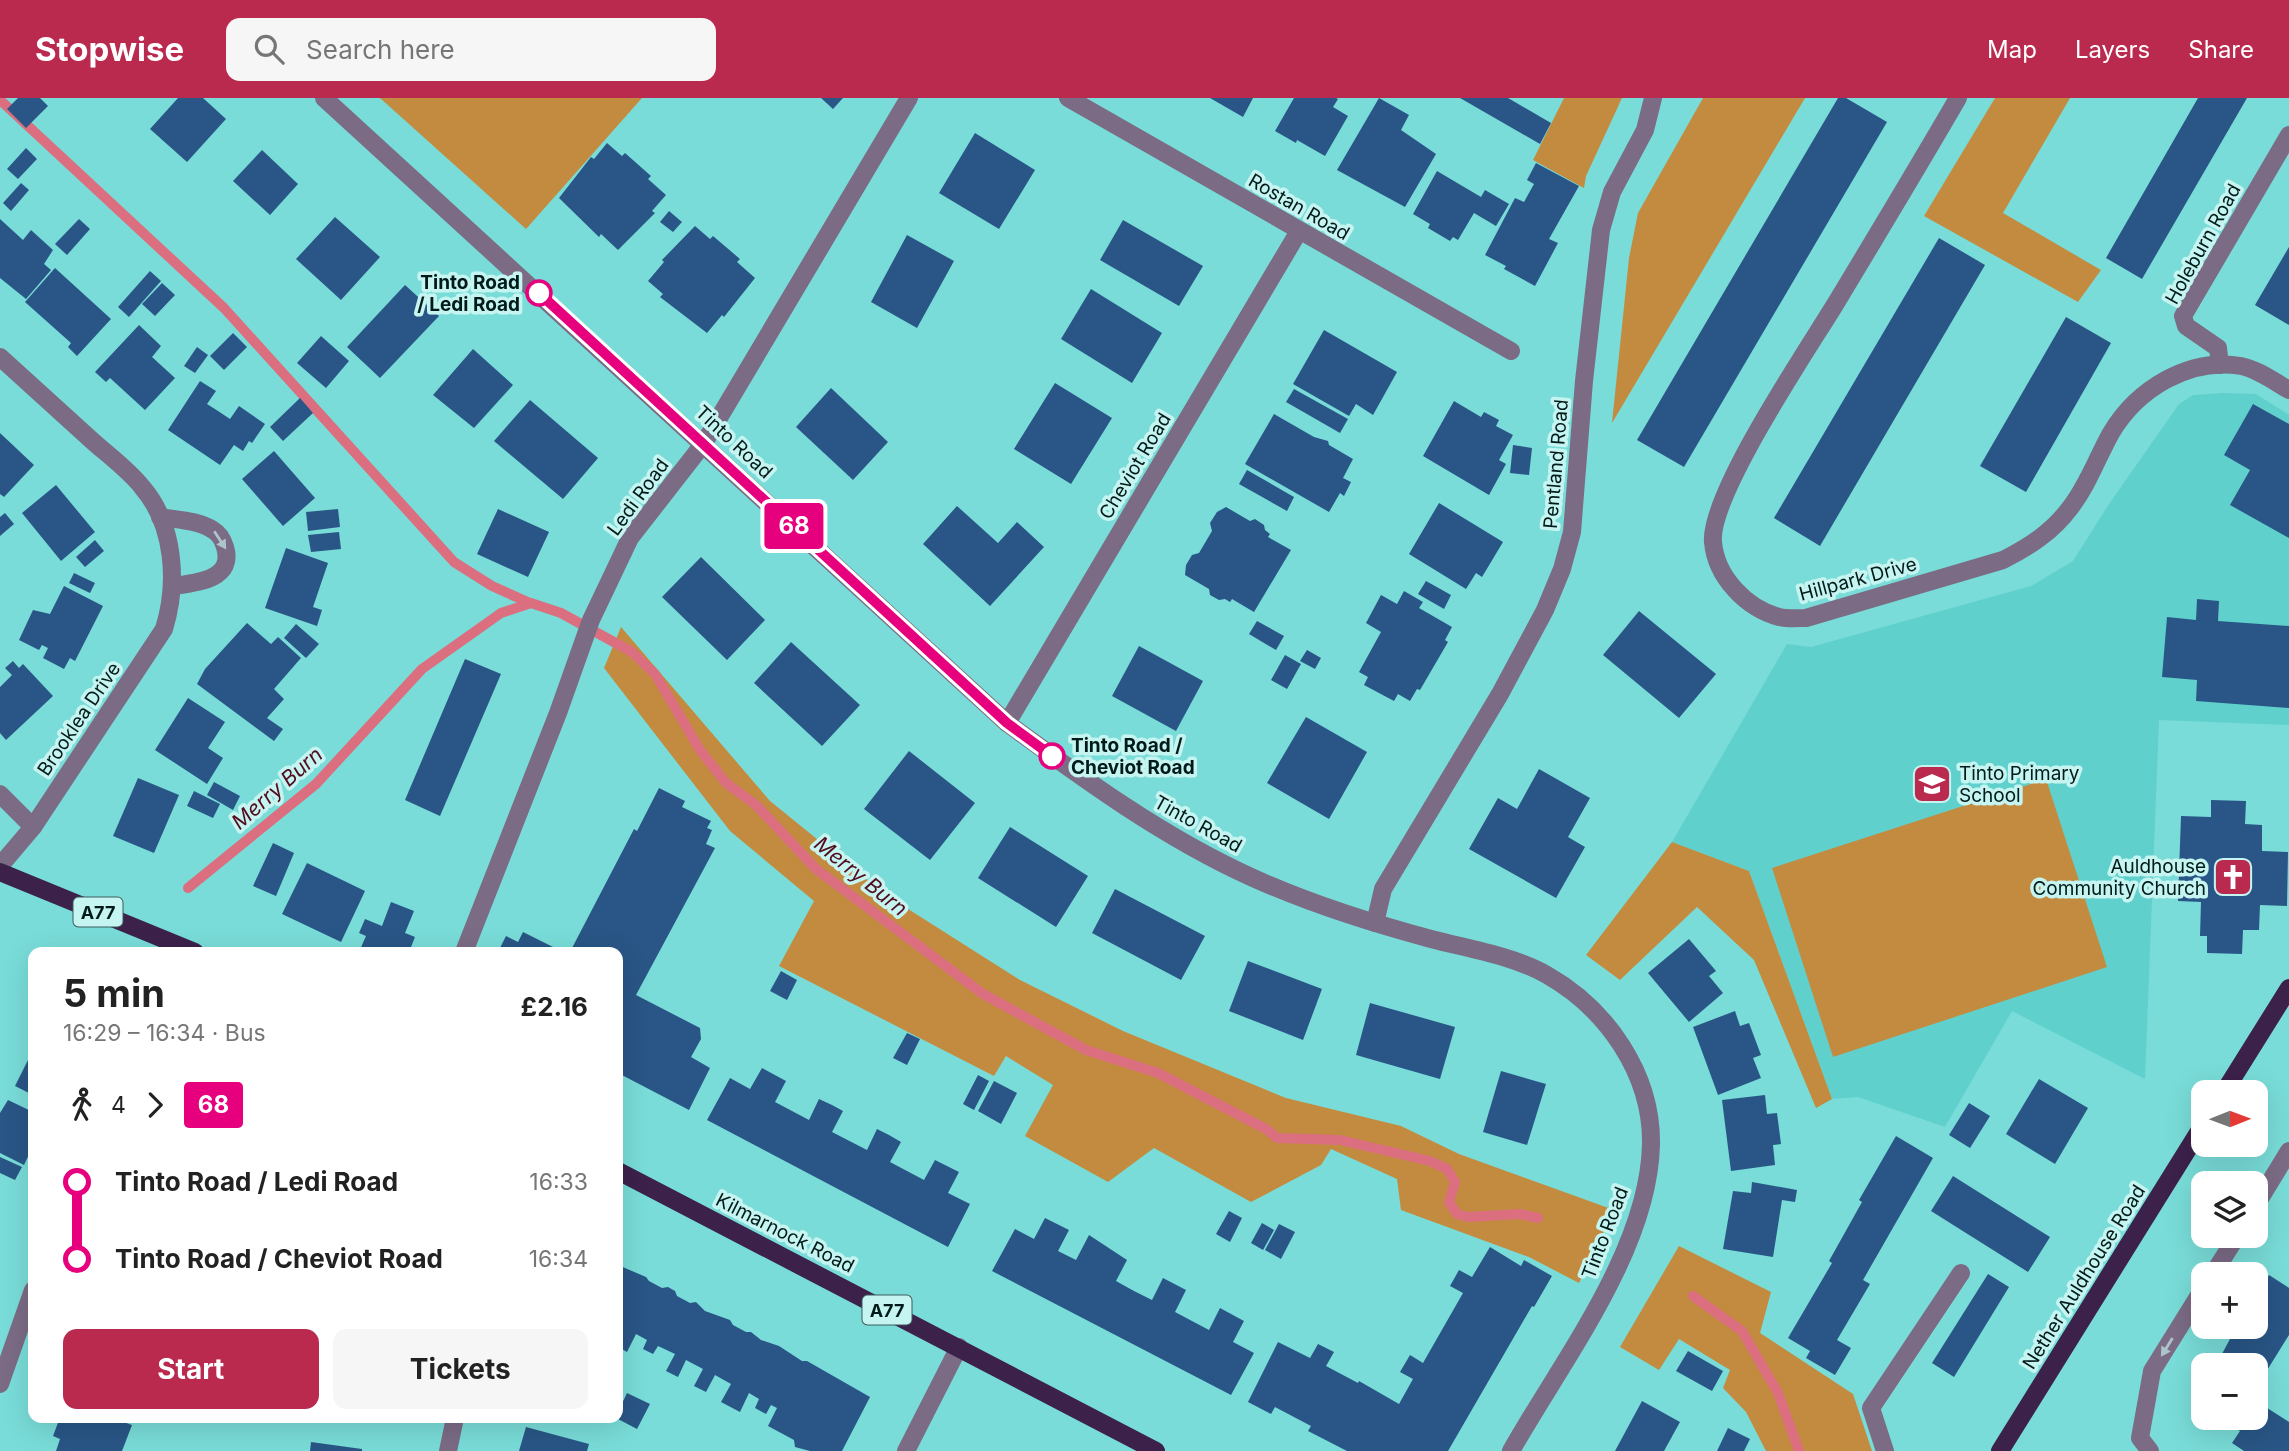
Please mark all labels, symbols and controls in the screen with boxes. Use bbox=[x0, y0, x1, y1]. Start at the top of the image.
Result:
search box bbox=[226, 18, 716, 81]
text: Stopwise bbox=[35, 29, 184, 69]
icon: search bbox=[250, 30, 288, 68]
text: Search here bbox=[306, 34, 455, 65]
text: Map bbox=[1987, 35, 2037, 64]
text: Layers bbox=[2075, 35, 2150, 64]
text: Share bbox=[2188, 35, 2254, 64]
street label: Rostan Road bbox=[1244, 169, 1354, 245]
street label: Holeburn Road bbox=[2160, 180, 2246, 308]
place label: Tinto Road / Ledi Road bbox=[417, 271, 520, 316]
marker: Tinto Road / Ledi Road bbox=[526, 280, 552, 306]
street label: Pentland Road bbox=[1539, 398, 1573, 530]
street label: Tinto Road bbox=[691, 401, 777, 483]
street label: Cheviot Road bbox=[1094, 409, 1176, 523]
street label: Ledi Road bbox=[602, 454, 674, 540]
line badge: 68 bbox=[762, 503, 826, 549]
text: 68 bbox=[778, 511, 810, 540]
one-way arrow bbox=[213, 530, 226, 550]
street label: Hillpark Drive bbox=[1797, 552, 1919, 606]
street label: Brooklea Drive bbox=[33, 658, 125, 780]
place label: Tinto Road / Cheviot Road bbox=[1071, 734, 1195, 779]
water label: Merry Burn bbox=[227, 742, 327, 834]
marker: Tinto Road / Cheviot Road bbox=[1039, 743, 1065, 769]
place label: Tinto Primary School bbox=[1959, 762, 2080, 807]
school or university icon: Tinto Primary School bbox=[1911, 763, 1953, 805]
street label: Tinto Road bbox=[1150, 791, 1246, 857]
water label: Merry Burn bbox=[810, 831, 912, 921]
place label: Auldhouse Community Church bbox=[2032, 855, 2206, 900]
church icon: Auldhouse Community Church bbox=[2212, 856, 2254, 898]
road number: A77 bbox=[74, 898, 122, 926]
text: 5 min bbox=[63, 970, 165, 1016]
text: £2.16 bbox=[521, 991, 588, 1022]
text: 16:29 – 16:34 · Bus bbox=[63, 1019, 266, 1047]
north arrow bbox=[2191, 1080, 2268, 1157]
map controls bbox=[2191, 1080, 2268, 1430]
icon: walk bbox=[63, 1086, 101, 1124]
icon: forward bbox=[136, 1086, 174, 1124]
text: 68 bbox=[198, 1090, 229, 1119]
text: 4 bbox=[111, 1091, 126, 1119]
text: Tinto Road / Ledi Road bbox=[115, 1166, 398, 1197]
text: 16:33 bbox=[529, 1168, 588, 1196]
button: layers bbox=[2191, 1171, 2268, 1248]
street label: Nether Auldhouse Road bbox=[2018, 1181, 2150, 1373]
street label: Tinto Road bbox=[1577, 1184, 1633, 1282]
street label: Kilmarnock Road bbox=[712, 1188, 858, 1278]
text: Tinto Road / Cheviot Road bbox=[115, 1243, 443, 1274]
text: 16:34 bbox=[529, 1245, 588, 1273]
button: + bbox=[2191, 1262, 2268, 1339]
road number: A77 bbox=[862, 1296, 912, 1324]
button: Start bbox=[63, 1329, 319, 1409]
button: Tickets bbox=[333, 1329, 588, 1409]
one-way arrow bbox=[2161, 1338, 2174, 1357]
button: − bbox=[2191, 1353, 2268, 1430]

